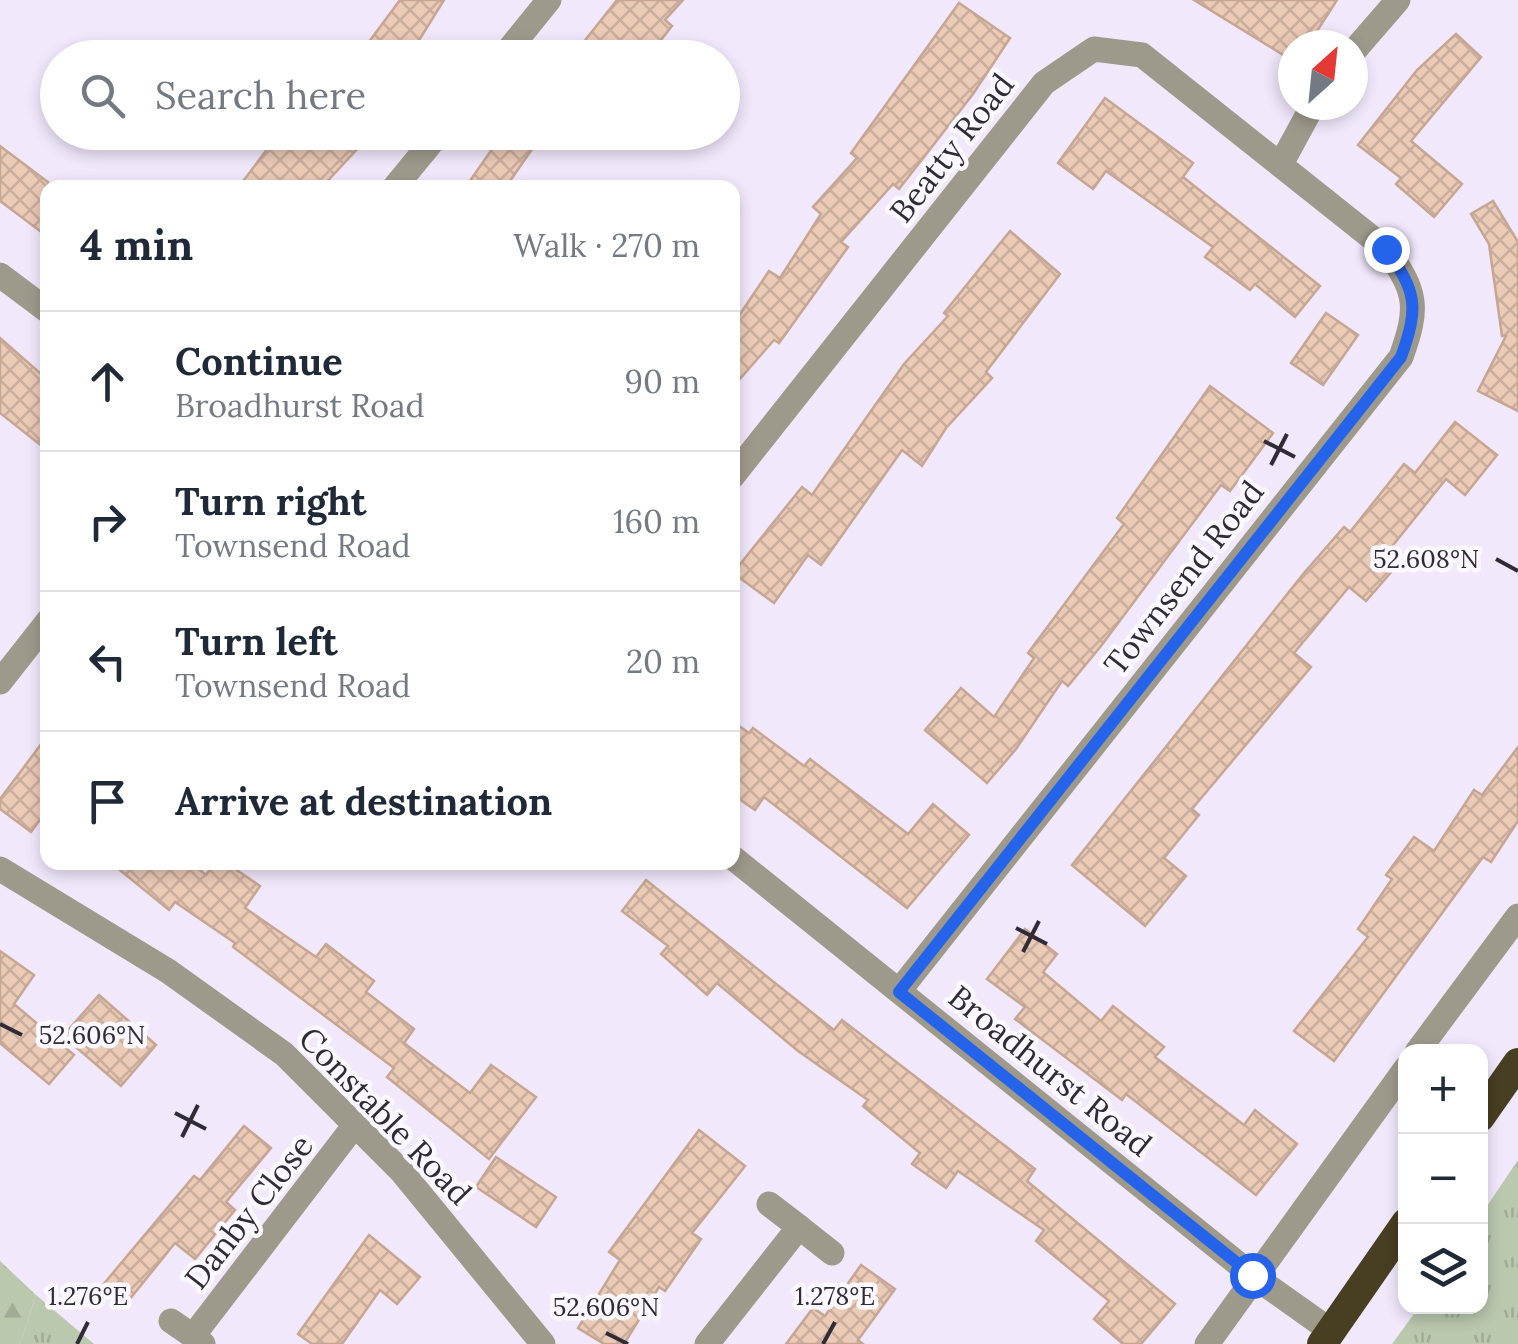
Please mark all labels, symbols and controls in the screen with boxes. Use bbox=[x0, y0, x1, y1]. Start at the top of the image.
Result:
north arrow bbox=[1278, 30, 1368, 120]
search box bbox=[40, 40, 740, 150]
street label: Beatty Road bbox=[881, 65, 1023, 231]
icon: search bbox=[75, 68, 130, 123]
text: Search here bbox=[155, 71, 366, 119]
text: 4 min bbox=[80, 218, 193, 272]
text: Walk · 270 m bbox=[513, 225, 700, 266]
route end bbox=[1364, 227, 1410, 273]
text: Continue bbox=[175, 337, 343, 385]
icon: ahead bbox=[80, 354, 135, 409]
text: 90 m bbox=[625, 361, 700, 402]
text: Broadhurst Road bbox=[175, 385, 425, 426]
street label: Townsend Road bbox=[1095, 472, 1272, 683]
text: Turn right bbox=[175, 477, 366, 525]
icon: right bbox=[80, 494, 135, 549]
text: 160 m bbox=[613, 501, 700, 542]
text: Townsend Road bbox=[175, 525, 411, 566]
text: 52.608°N bbox=[1373, 543, 1479, 575]
text: Turn left bbox=[175, 617, 338, 665]
icon: left bbox=[80, 634, 135, 689]
text: 20 m bbox=[626, 641, 700, 682]
text: Townsend Road bbox=[175, 665, 411, 706]
icon: arrive bbox=[80, 774, 135, 829]
text: Arrive at destination bbox=[175, 777, 552, 825]
street label: Broadhurst Road bbox=[940, 976, 1160, 1165]
street label: Constable Road bbox=[290, 1018, 481, 1213]
text: 52.606°N bbox=[39, 1019, 145, 1051]
map controls bbox=[1398, 1044, 1488, 1314]
button: + bbox=[1398, 1044, 1488, 1134]
street label: Danby Close bbox=[175, 1126, 322, 1297]
button: − bbox=[1398, 1134, 1488, 1224]
button: layers bbox=[1398, 1224, 1488, 1314]
route start bbox=[1230, 1253, 1276, 1299]
text: 1.276°E bbox=[48, 1280, 128, 1312]
text: 1.278°E bbox=[795, 1280, 875, 1312]
text: 52.606°N bbox=[553, 1291, 659, 1323]

